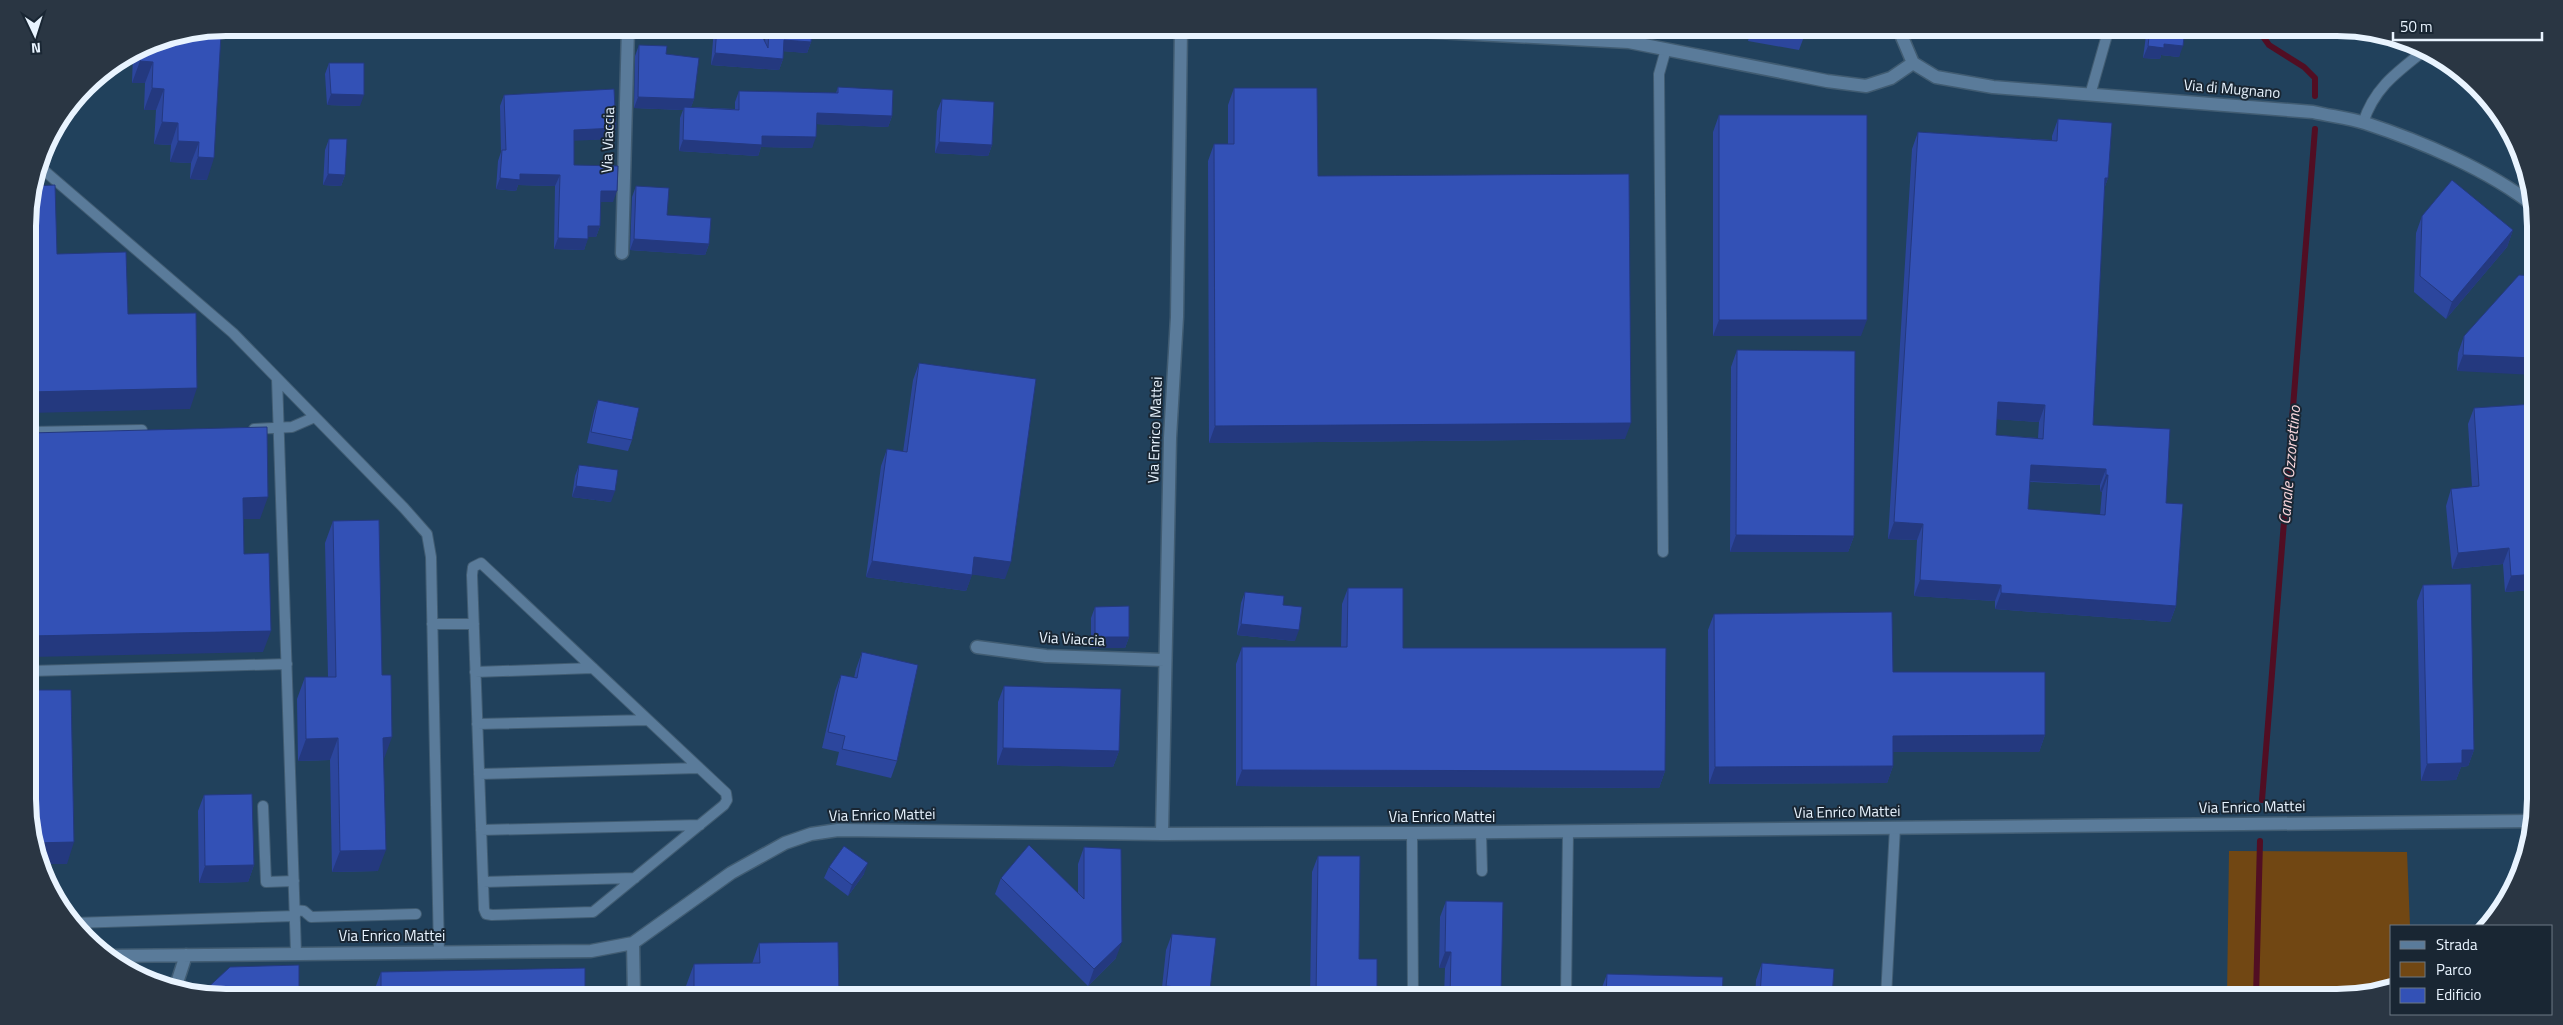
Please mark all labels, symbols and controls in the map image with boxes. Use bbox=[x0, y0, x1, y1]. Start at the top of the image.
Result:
north arrow bbox=[10, 10, 60, 60]
scale bar bbox=[2393, 10, 2542, 42]
text: 50 m bbox=[2400, 15, 2433, 38]
text: N bbox=[30, 38, 42, 59]
street label: Via di Mugnano bbox=[2183, 73, 2282, 104]
street label: Via Viaccia bbox=[595, 106, 620, 173]
street label: Via Enrico Mattei bbox=[1141, 376, 1168, 484]
water label: Canale Ozzorettino bbox=[2272, 404, 2306, 525]
street label: Via Viaccia bbox=[1038, 625, 1106, 652]
street label: Via Enrico Mattei bbox=[2198, 794, 2306, 819]
street label: Via Enrico Mattei bbox=[1793, 799, 1901, 824]
street label: Via Enrico Mattei bbox=[828, 802, 936, 827]
street label: Via Enrico Mattei bbox=[1389, 805, 1495, 828]
street label: Via Enrico Mattei bbox=[339, 924, 445, 947]
legend bbox=[2390, 925, 2553, 1015]
text: Strada bbox=[2436, 933, 2478, 956]
text: Parco bbox=[2436, 958, 2472, 981]
text: Edificio bbox=[2436, 983, 2481, 1006]

